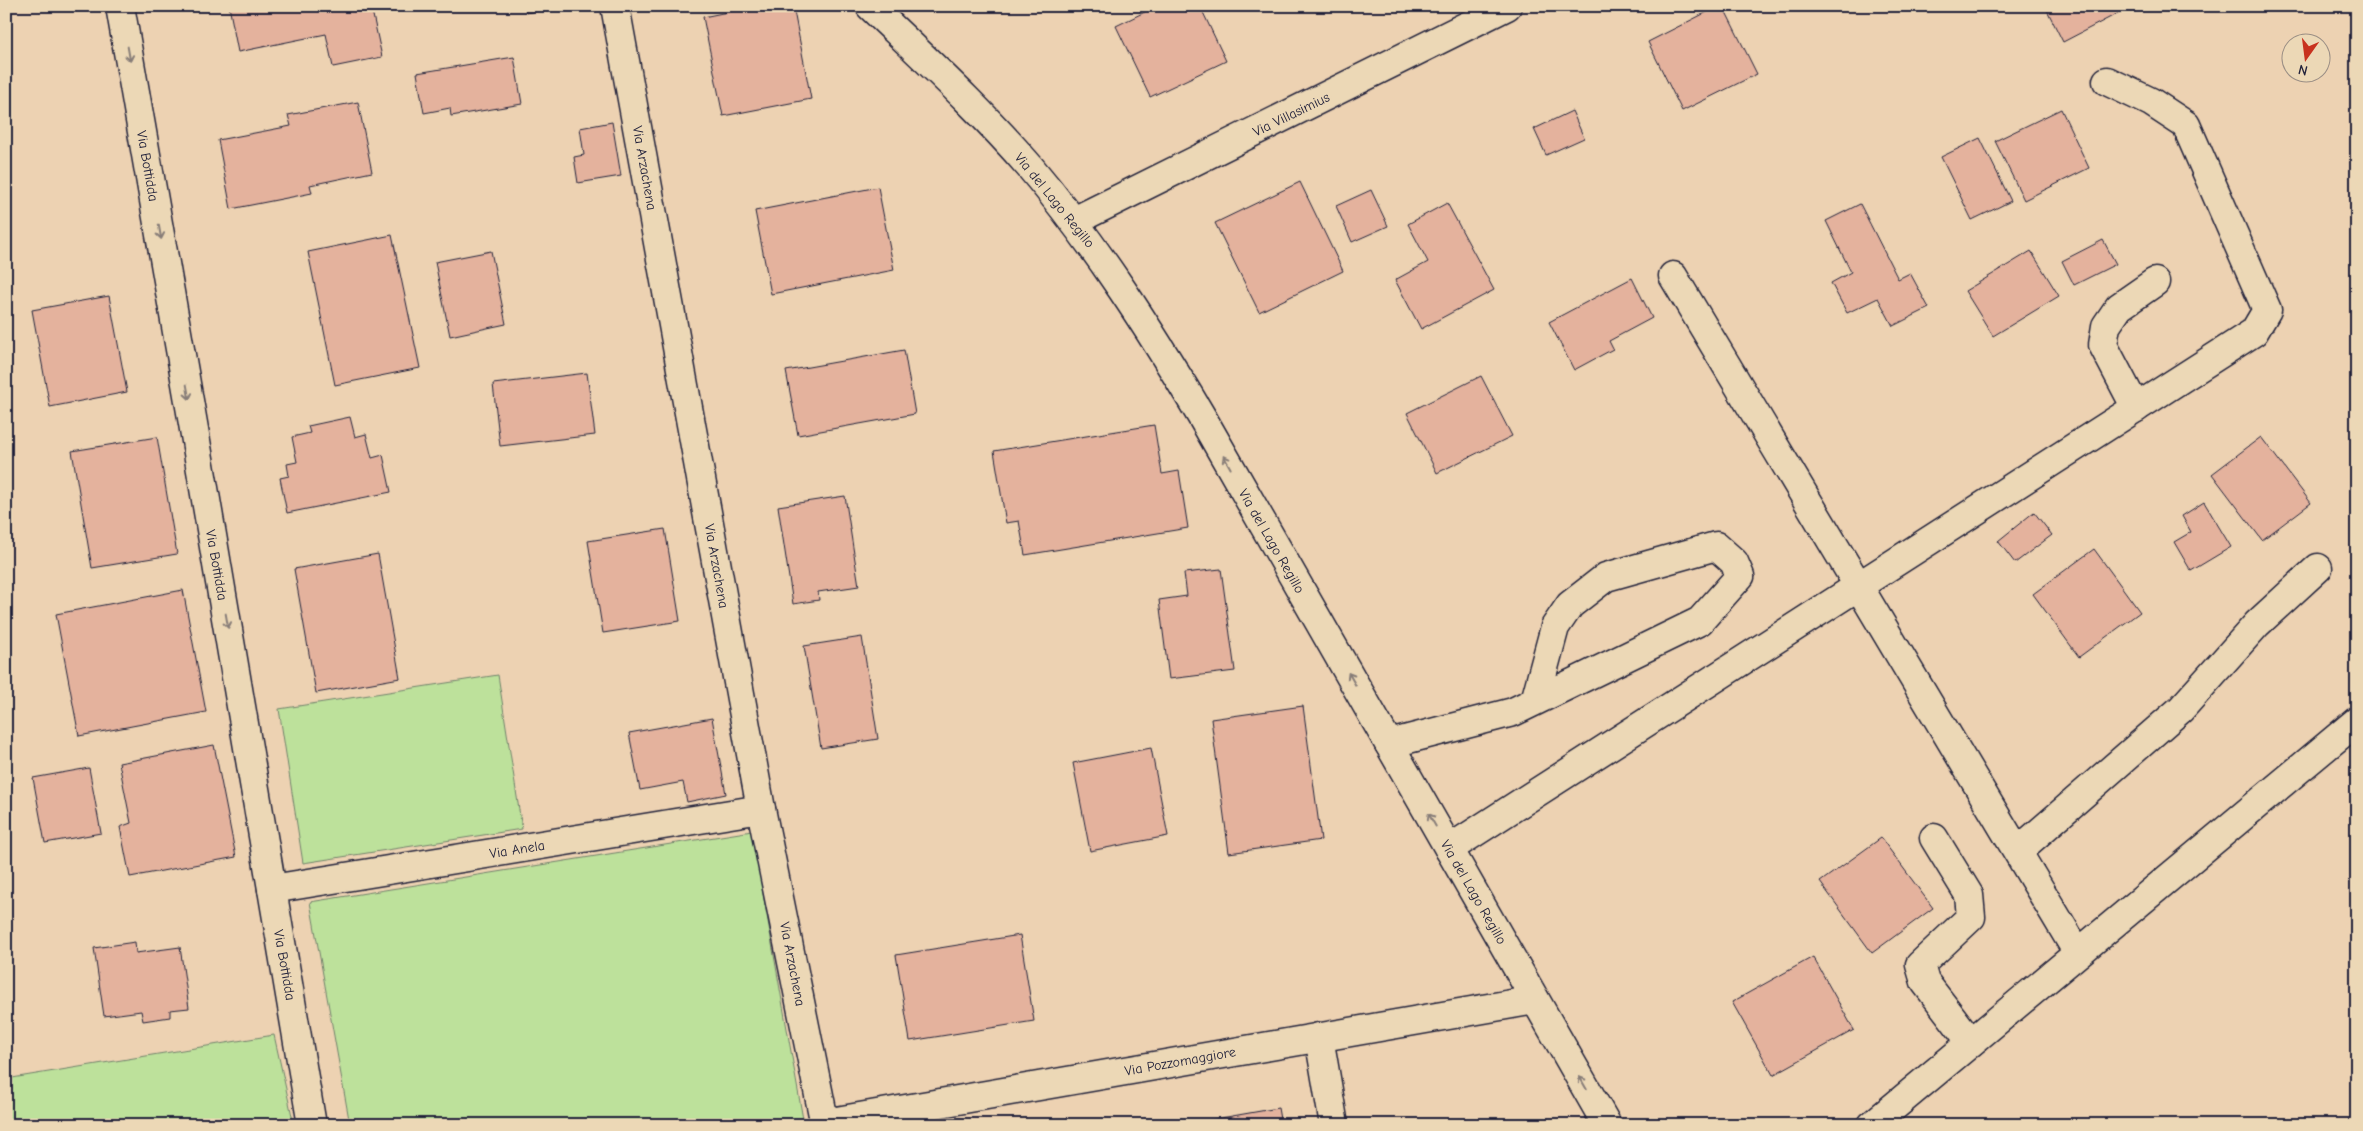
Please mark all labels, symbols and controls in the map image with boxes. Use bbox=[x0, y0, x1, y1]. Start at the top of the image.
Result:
north arrow bbox=[2280, 32, 2330, 82]
one-way arrow bbox=[124, 46, 134, 62]
text: N bbox=[2296, 61, 2309, 79]
street label: Via Villasimius bbox=[1250, 88, 1333, 140]
street label: Via Arzachena bbox=[629, 125, 660, 212]
street label: Via Bottidda bbox=[133, 129, 162, 203]
street label: Via del Lago Regillo bbox=[1011, 149, 1098, 251]
one-way arrow bbox=[155, 223, 165, 239]
one-way arrow bbox=[183, 383, 193, 399]
one-way arrow bbox=[1222, 455, 1232, 470]
street label: Via del Lago Regillo bbox=[1235, 486, 1308, 596]
street label: Via Arzachena bbox=[701, 523, 732, 610]
street label: Via Bottidda bbox=[202, 528, 231, 602]
one-way arrow bbox=[222, 612, 232, 628]
one-way arrow bbox=[1346, 672, 1356, 687]
one-way arrow bbox=[1427, 813, 1437, 828]
street label: Via Anela bbox=[488, 837, 546, 862]
street label: Via del Lago Regillo bbox=[1437, 837, 1510, 947]
street label: Via Arzachena bbox=[776, 921, 809, 1008]
street label: Via Bottidda bbox=[270, 928, 299, 1002]
street label: Via Pozzomaggiore bbox=[1123, 1043, 1237, 1080]
one-way arrow bbox=[1577, 1076, 1587, 1090]

